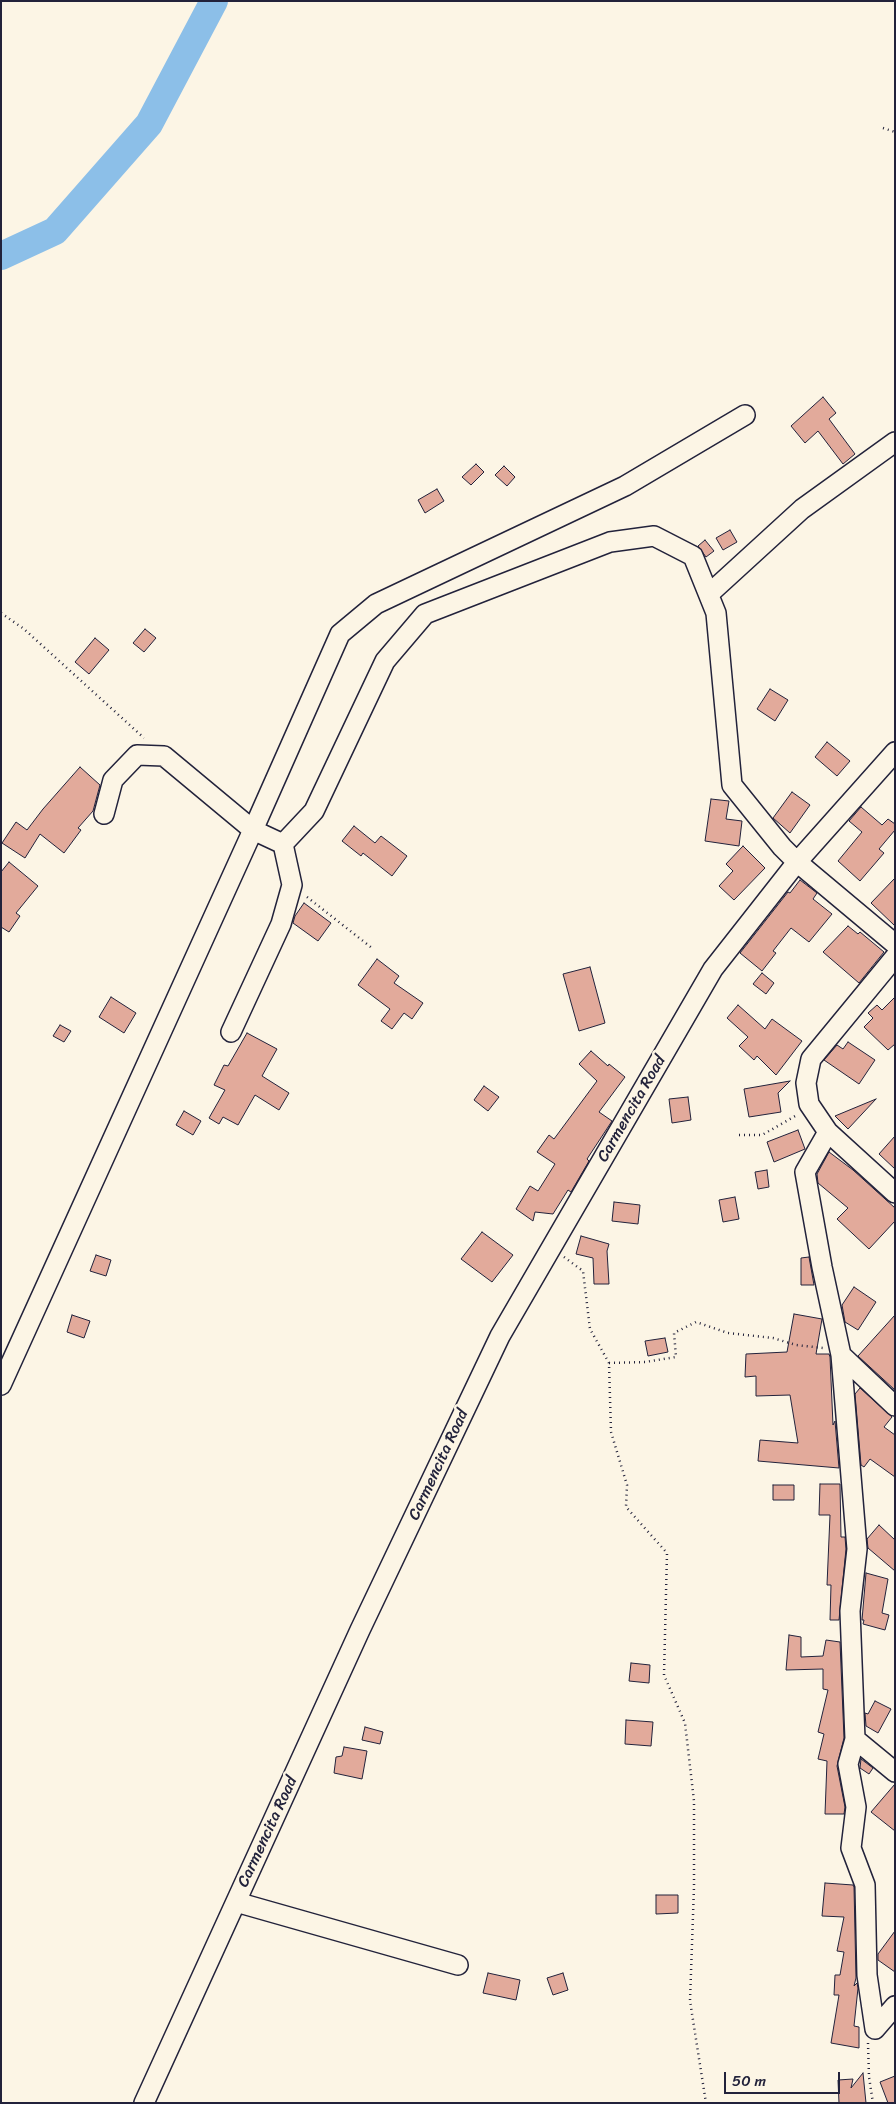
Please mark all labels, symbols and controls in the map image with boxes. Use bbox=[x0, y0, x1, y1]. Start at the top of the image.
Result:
street label: Carmencita Road bbox=[594, 1052, 670, 1166]
street label: Carmencita Road bbox=[405, 1407, 473, 1523]
street label: Carmencita Road bbox=[234, 1774, 302, 1890]
scale bar bbox=[726, 2062, 842, 2094]
text: 50 m bbox=[732, 2068, 766, 2094]

